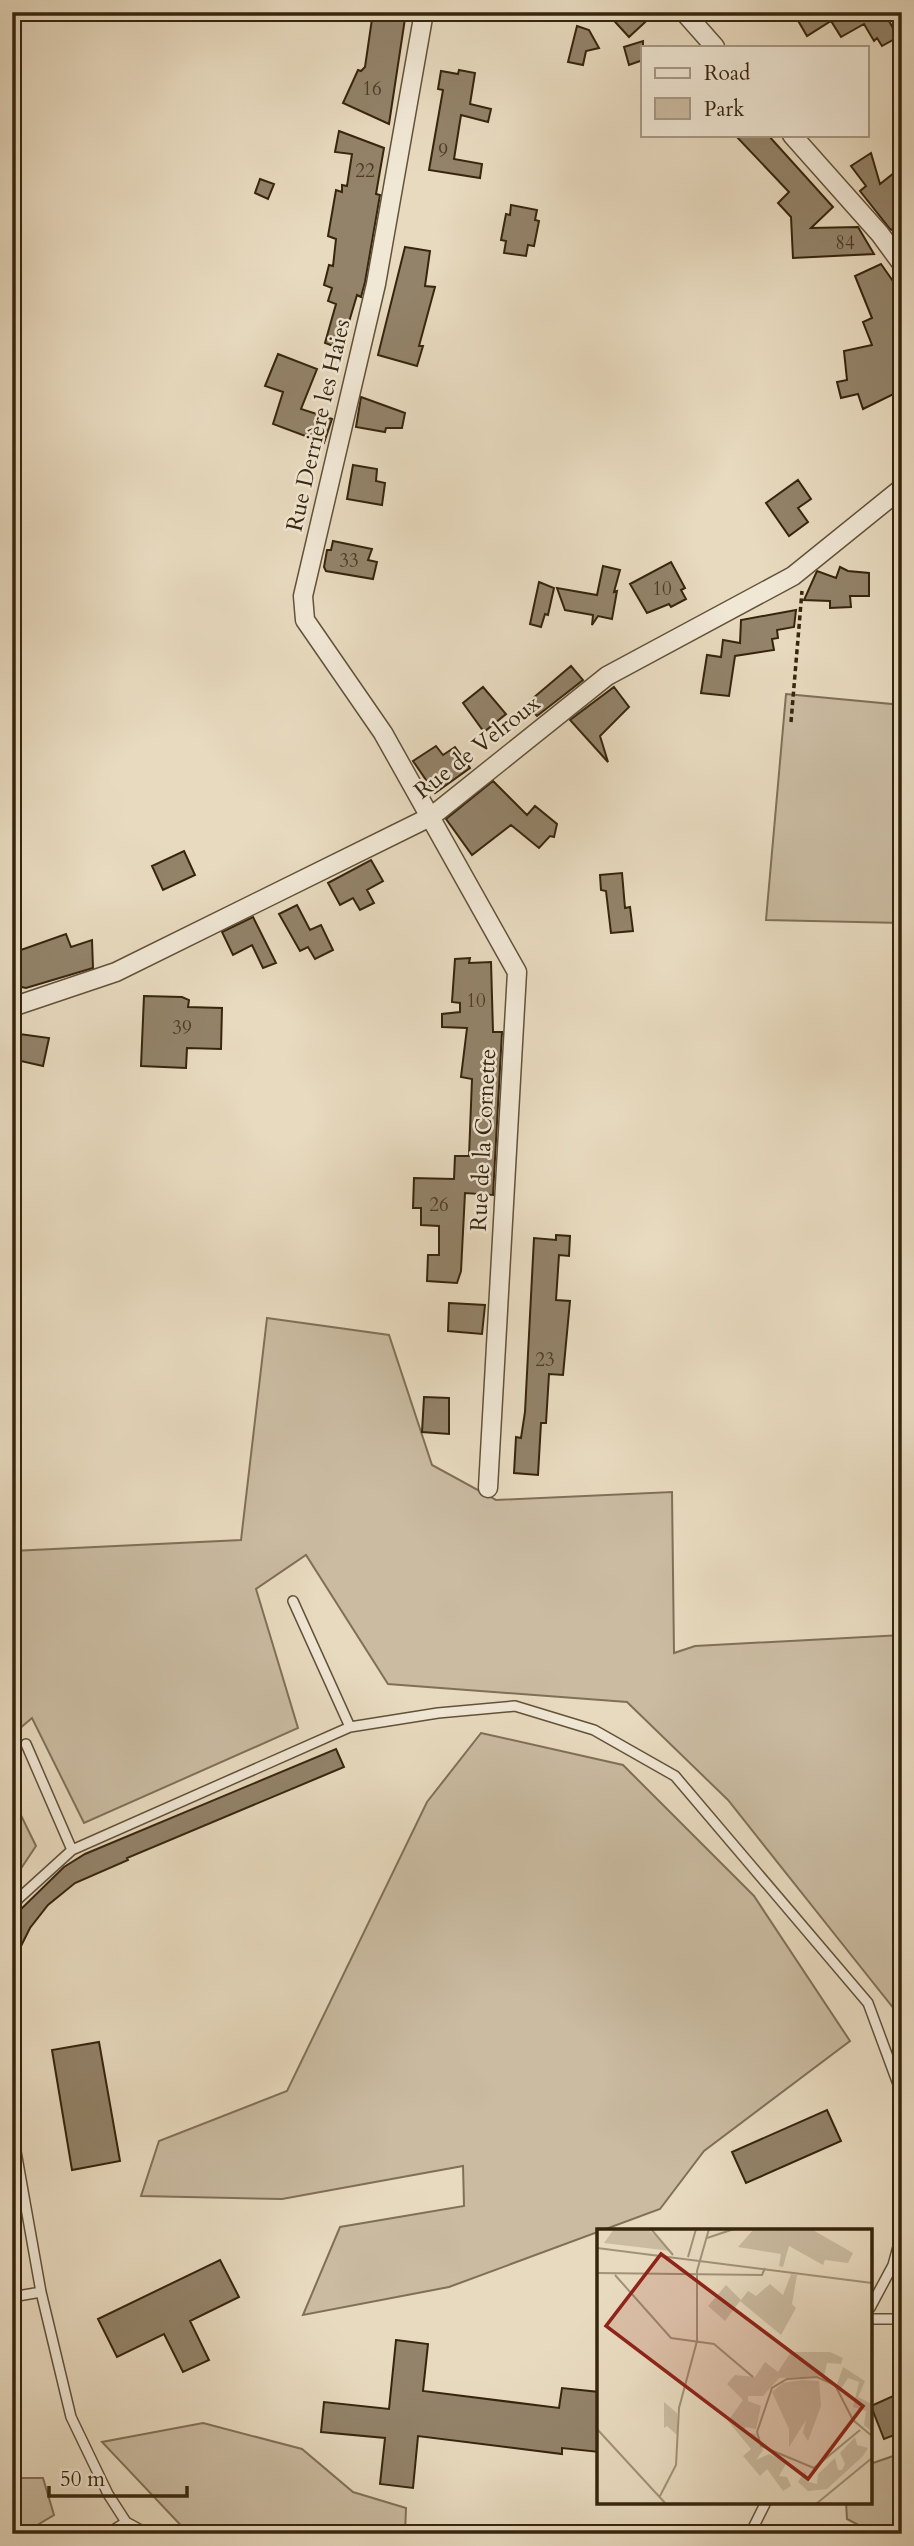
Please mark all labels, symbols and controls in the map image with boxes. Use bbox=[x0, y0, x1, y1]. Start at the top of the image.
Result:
legend bbox=[641, 46, 869, 136]
text: Road bbox=[704, 59, 750, 88]
house number: 16 bbox=[362, 76, 382, 102]
text: Park bbox=[704, 95, 745, 124]
house number: 9 bbox=[438, 138, 448, 164]
house number: 22 bbox=[355, 158, 375, 184]
house number: 84 bbox=[835, 230, 855, 256]
street label: Rue Derrière les Haies bbox=[278, 316, 358, 534]
house number: 33 bbox=[339, 548, 359, 574]
house number: 10 bbox=[652, 576, 672, 602]
street label: Rue de Velroux bbox=[408, 688, 547, 806]
house number: 10 bbox=[466, 988, 486, 1014]
house number: 39 bbox=[172, 1015, 192, 1041]
street label: Rue de la Cornette bbox=[463, 1048, 503, 1232]
house number: 26 bbox=[429, 1192, 449, 1218]
house number: 23 bbox=[535, 1347, 555, 1373]
inset map bbox=[597, 2229, 872, 2504]
scale bar bbox=[49, 2455, 187, 2499]
text: 50 m bbox=[60, 2465, 105, 2494]

